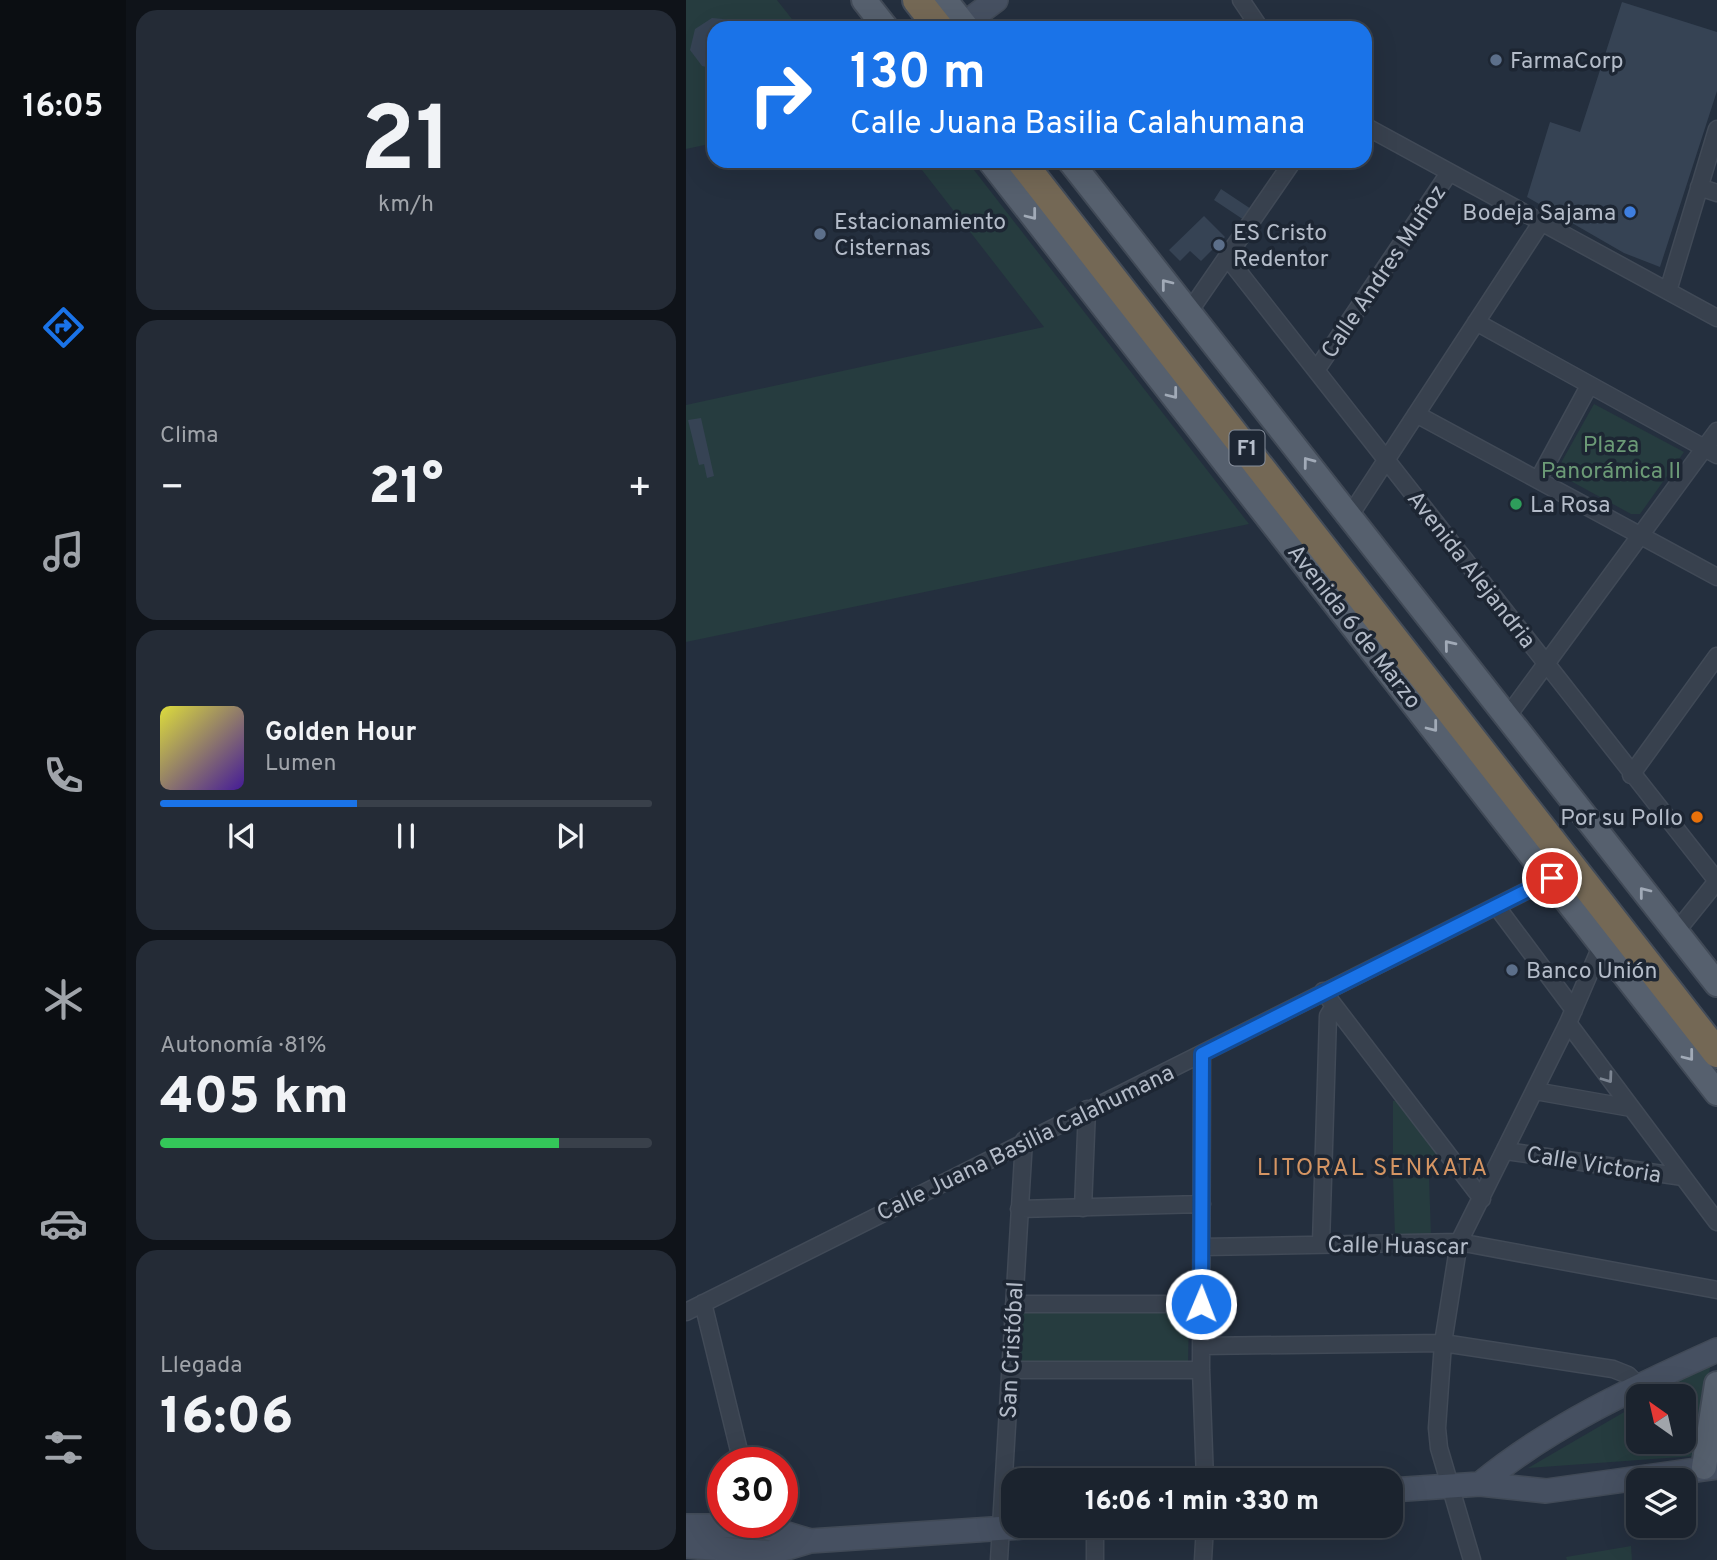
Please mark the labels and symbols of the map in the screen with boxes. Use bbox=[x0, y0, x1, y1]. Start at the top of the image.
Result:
place label: FarmaCorp bbox=[1510, 48, 1624, 77]
marker: FarmaCorp bbox=[1488, 52, 1504, 68]
street label: Calle Andres Muñoz bbox=[1316, 180, 1454, 365]
place label: Bodeja Sajama bbox=[1462, 200, 1616, 229]
marker: Bodeja Sajama bbox=[1622, 204, 1638, 220]
one-way arrow bbox=[1024, 207, 1037, 219]
place label: Estacionamiento Cisternas bbox=[834, 209, 1006, 264]
place label: ES Cristo Redentor bbox=[1233, 220, 1329, 275]
marker: Estacionamiento Cisternas bbox=[812, 226, 828, 242]
marker: ES Cristo Redentor bbox=[1211, 237, 1227, 253]
one-way arrow bbox=[1162, 280, 1175, 292]
one-way arrow bbox=[1164, 386, 1177, 398]
road number: F1 bbox=[1230, 430, 1264, 466]
park label: Plaza Panorámica II bbox=[1541, 432, 1681, 487]
one-way arrow bbox=[1303, 457, 1316, 470]
street label: Avenida Alejandria bbox=[1399, 486, 1541, 655]
place label: La Rosa bbox=[1530, 492, 1610, 521]
marker: La Rosa bbox=[1508, 496, 1524, 512]
street label: Avenida 6 de Marzo bbox=[1280, 539, 1426, 716]
one-way arrow bbox=[1445, 640, 1457, 653]
one-way arrow bbox=[1425, 720, 1438, 732]
place label: Por su Pollo bbox=[1560, 805, 1683, 834]
marker: Por su Pollo bbox=[1689, 809, 1705, 825]
pin bbox=[1522, 848, 1582, 908]
one-way arrow bbox=[1640, 887, 1653, 900]
place label: Banco Unión bbox=[1526, 958, 1657, 987]
marker: Banco Unión bbox=[1504, 962, 1520, 978]
one-way arrow bbox=[1681, 1049, 1693, 1061]
street label: Calle Juana Basilia Calahumana bbox=[873, 1060, 1179, 1229]
one-way arrow bbox=[1600, 1070, 1613, 1083]
street label: Calle Victoria bbox=[1524, 1142, 1663, 1191]
district label: LITORAL SENKATA bbox=[1257, 1154, 1489, 1184]
street label: Calle Huascar bbox=[1327, 1232, 1469, 1263]
position arrow bbox=[1164, 1267, 1238, 1341]
street label: San Cristóbal bbox=[995, 1281, 1032, 1419]
north arrow bbox=[1626, 1384, 1696, 1454]
speed limit sign: 30 bbox=[707, 1447, 798, 1538]

